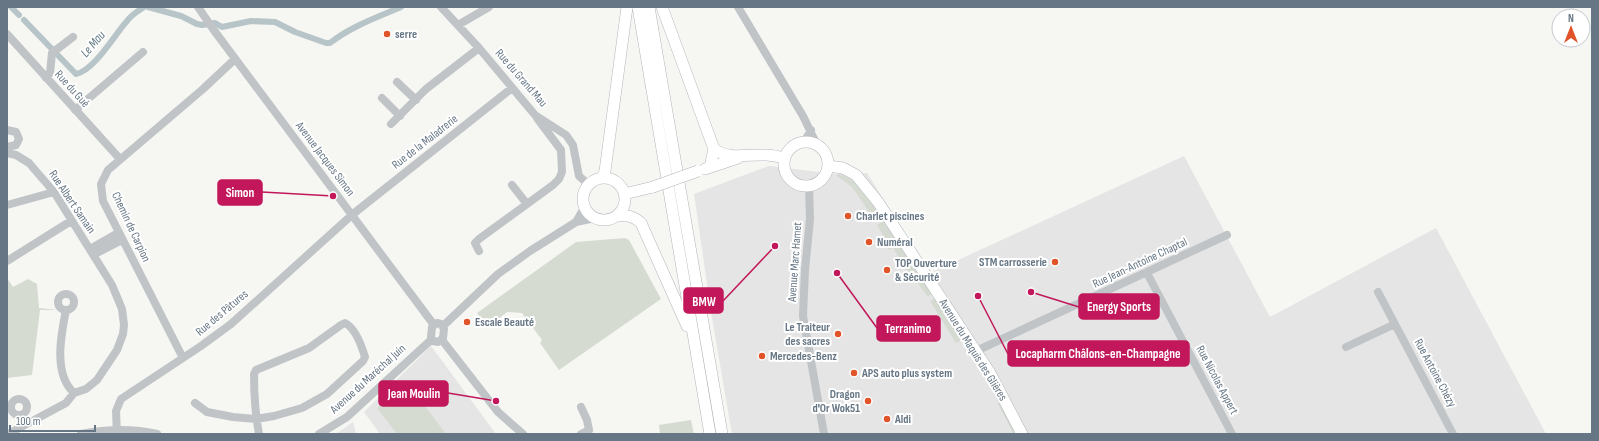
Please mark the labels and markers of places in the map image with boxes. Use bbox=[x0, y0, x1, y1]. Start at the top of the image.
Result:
place label: serre bbox=[395, 27, 417, 42]
marker: serre bbox=[382, 29, 392, 39]
callout: Simon bbox=[218, 180, 262, 205]
place label: Charlet piscines bbox=[856, 209, 925, 224]
marker: Charlet piscines bbox=[843, 211, 853, 221]
place label: Numéral bbox=[877, 235, 913, 250]
marker: Numéral bbox=[864, 237, 874, 247]
place label: STM carrosserie bbox=[979, 255, 1047, 270]
place label: TOP Ouverture & Sécurité bbox=[895, 256, 957, 285]
marker: STM carrosserie bbox=[1050, 257, 1060, 267]
marker: TOP Ouverture & Sécurité bbox=[882, 265, 892, 275]
callout: BMW bbox=[684, 288, 723, 313]
callout: Energy Sports bbox=[1079, 294, 1159, 319]
place label: Escale Beauté bbox=[475, 315, 534, 330]
callout: Terranimo bbox=[877, 316, 940, 341]
marker: Escale Beauté bbox=[462, 317, 472, 327]
place label: Le Traiteur des sacres bbox=[785, 320, 830, 349]
marker: Le Traiteur des sacres bbox=[833, 329, 843, 339]
callout: Locapharm Châlons-en-Champagne bbox=[1008, 341, 1189, 366]
place label: Mercedes-Benz bbox=[770, 349, 837, 364]
marker: Mercedes-Benz bbox=[757, 351, 767, 361]
place label: APS auto plus system bbox=[861, 366, 952, 381]
marker: APS auto plus system bbox=[849, 368, 859, 378]
callout: Jean Moulin bbox=[379, 381, 448, 406]
place label: Dragon d'Or Wok51 bbox=[812, 387, 860, 416]
marker: Dragon d'Or Wok51 bbox=[863, 396, 873, 406]
place label: Aldi bbox=[894, 412, 911, 427]
marker: Aldi bbox=[882, 414, 892, 424]

